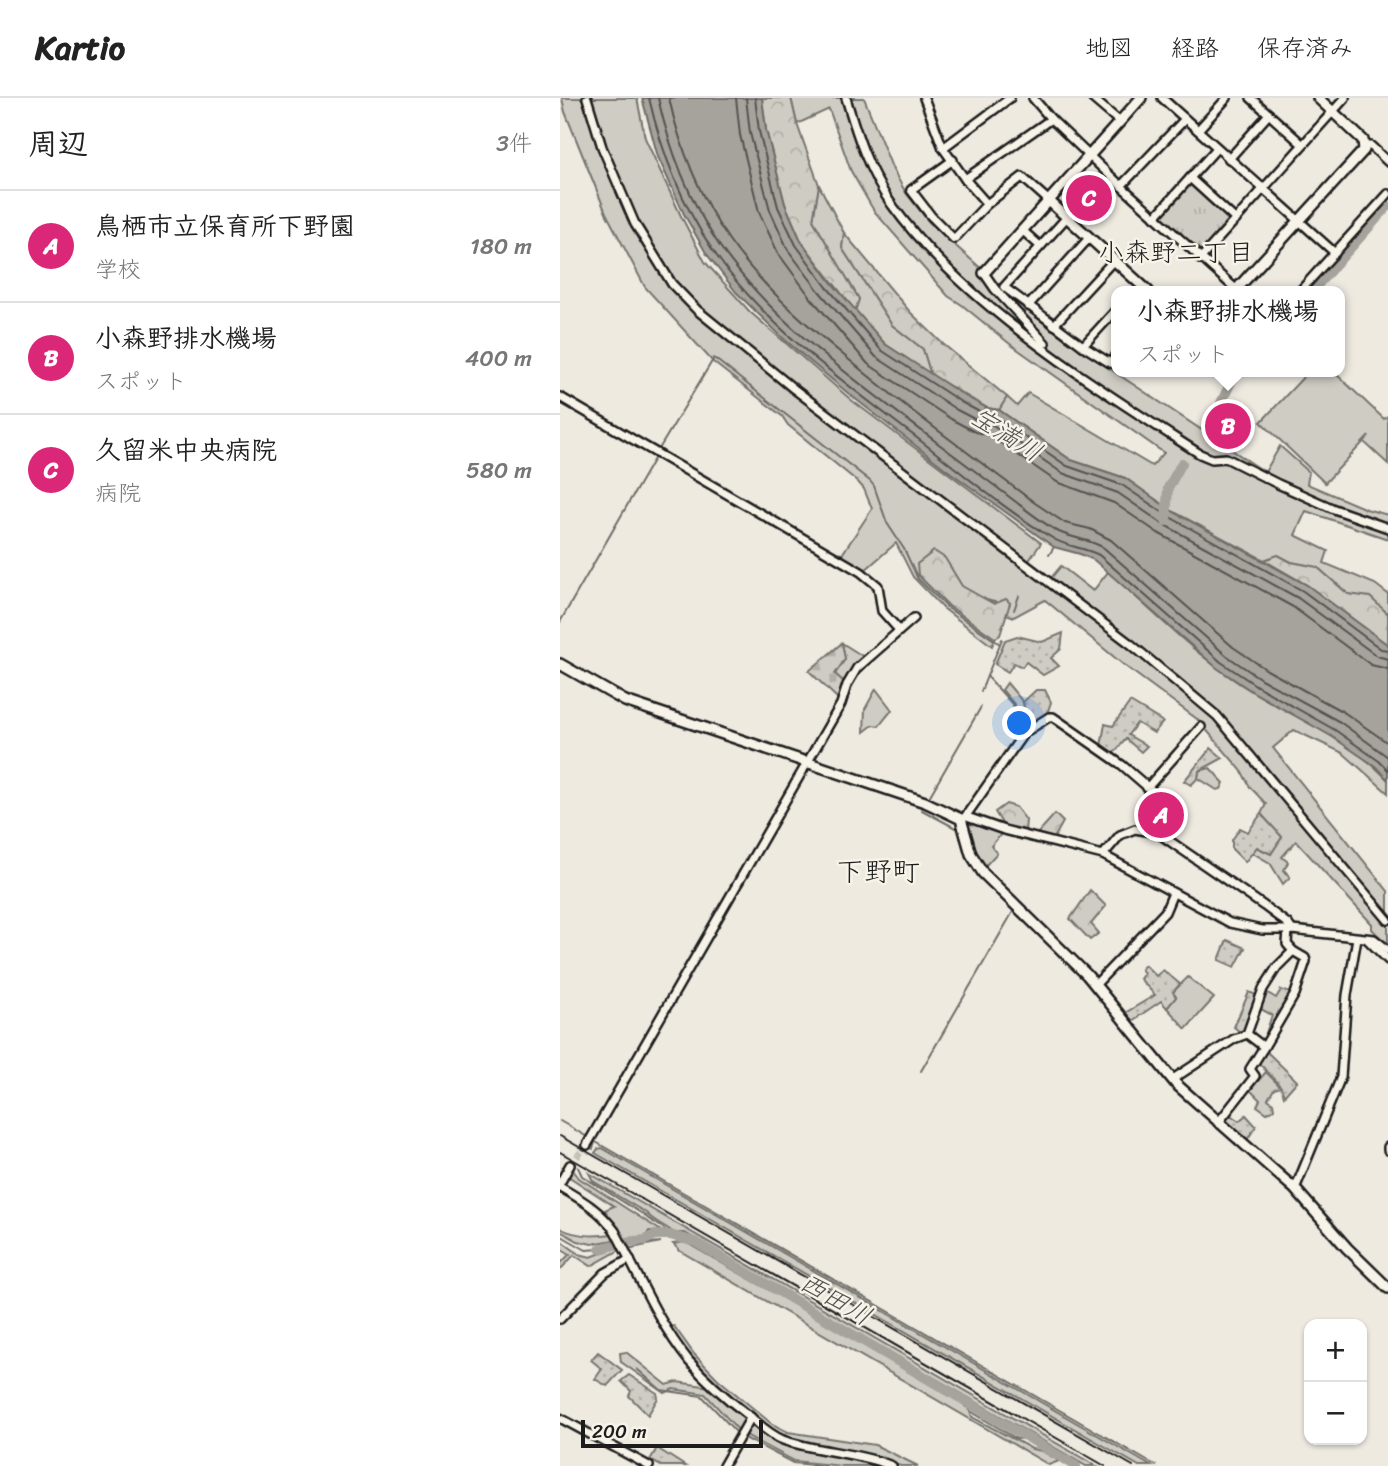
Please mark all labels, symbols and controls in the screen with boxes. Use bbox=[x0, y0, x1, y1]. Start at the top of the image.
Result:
text: Kartio bbox=[35, 19, 125, 77]
text: 地図 bbox=[1085, 27, 1133, 69]
text: 経路 bbox=[1171, 27, 1219, 69]
text: 保存済み bbox=[1257, 27, 1353, 69]
text: 周辺 bbox=[28, 117, 88, 171]
text: 3件 bbox=[496, 123, 532, 164]
pin: C bbox=[1066, 172, 1112, 224]
text: 鳥栖市立保育所下野園 bbox=[95, 203, 355, 249]
text: A bbox=[43, 226, 59, 267]
text: 180 m bbox=[470, 226, 532, 267]
district label: 小森野二丁目 bbox=[1098, 229, 1254, 275]
text: 学校 bbox=[95, 249, 141, 290]
popup bbox=[1111, 286, 1345, 377]
text: 小森野排水機場 bbox=[1137, 288, 1319, 334]
text: 小森野排水機場 bbox=[95, 315, 277, 361]
text: スポット bbox=[1137, 334, 1229, 375]
text: B bbox=[44, 338, 58, 379]
text: 400 m bbox=[465, 338, 532, 379]
text: スポット bbox=[95, 361, 187, 402]
water label: 宝満川 bbox=[962, 394, 1052, 474]
pin: B bbox=[1205, 400, 1251, 452]
text: 久留米中央病院 bbox=[95, 427, 277, 473]
text: C bbox=[44, 450, 58, 491]
text: 580 m bbox=[466, 450, 532, 491]
text: 病院 bbox=[95, 473, 141, 514]
your location bbox=[1002, 706, 1036, 740]
pin: A bbox=[1138, 789, 1184, 841]
district label: 下野町 bbox=[836, 847, 920, 896]
water label: 西田川 bbox=[791, 1260, 881, 1338]
map controls bbox=[1304, 1319, 1367, 1445]
button: + bbox=[1304, 1319, 1367, 1382]
button: − bbox=[1304, 1382, 1367, 1445]
text: 200 m bbox=[592, 1415, 647, 1448]
scale bar bbox=[581, 1417, 763, 1449]

